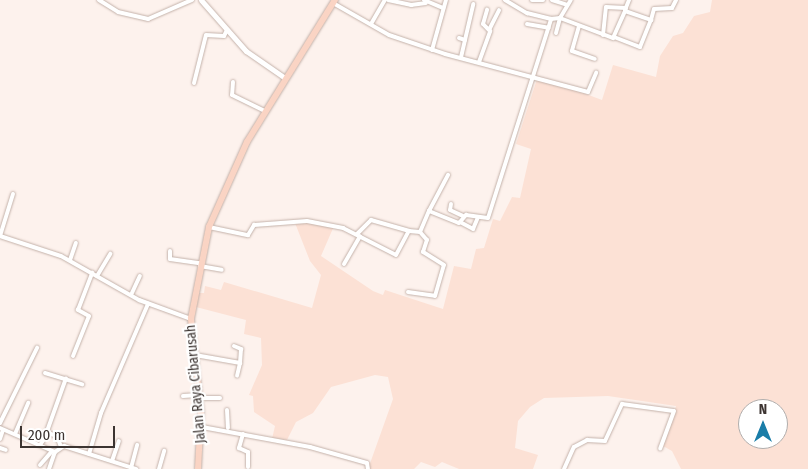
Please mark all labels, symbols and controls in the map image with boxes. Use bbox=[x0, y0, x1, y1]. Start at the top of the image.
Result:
street label: Jalan Raya Cibarusah bbox=[182, 324, 210, 444]
north arrow bbox=[738, 399, 788, 449]
text: N bbox=[759, 401, 767, 418]
scale bar bbox=[22, 416, 118, 448]
text: 200 m bbox=[28, 426, 65, 444]

